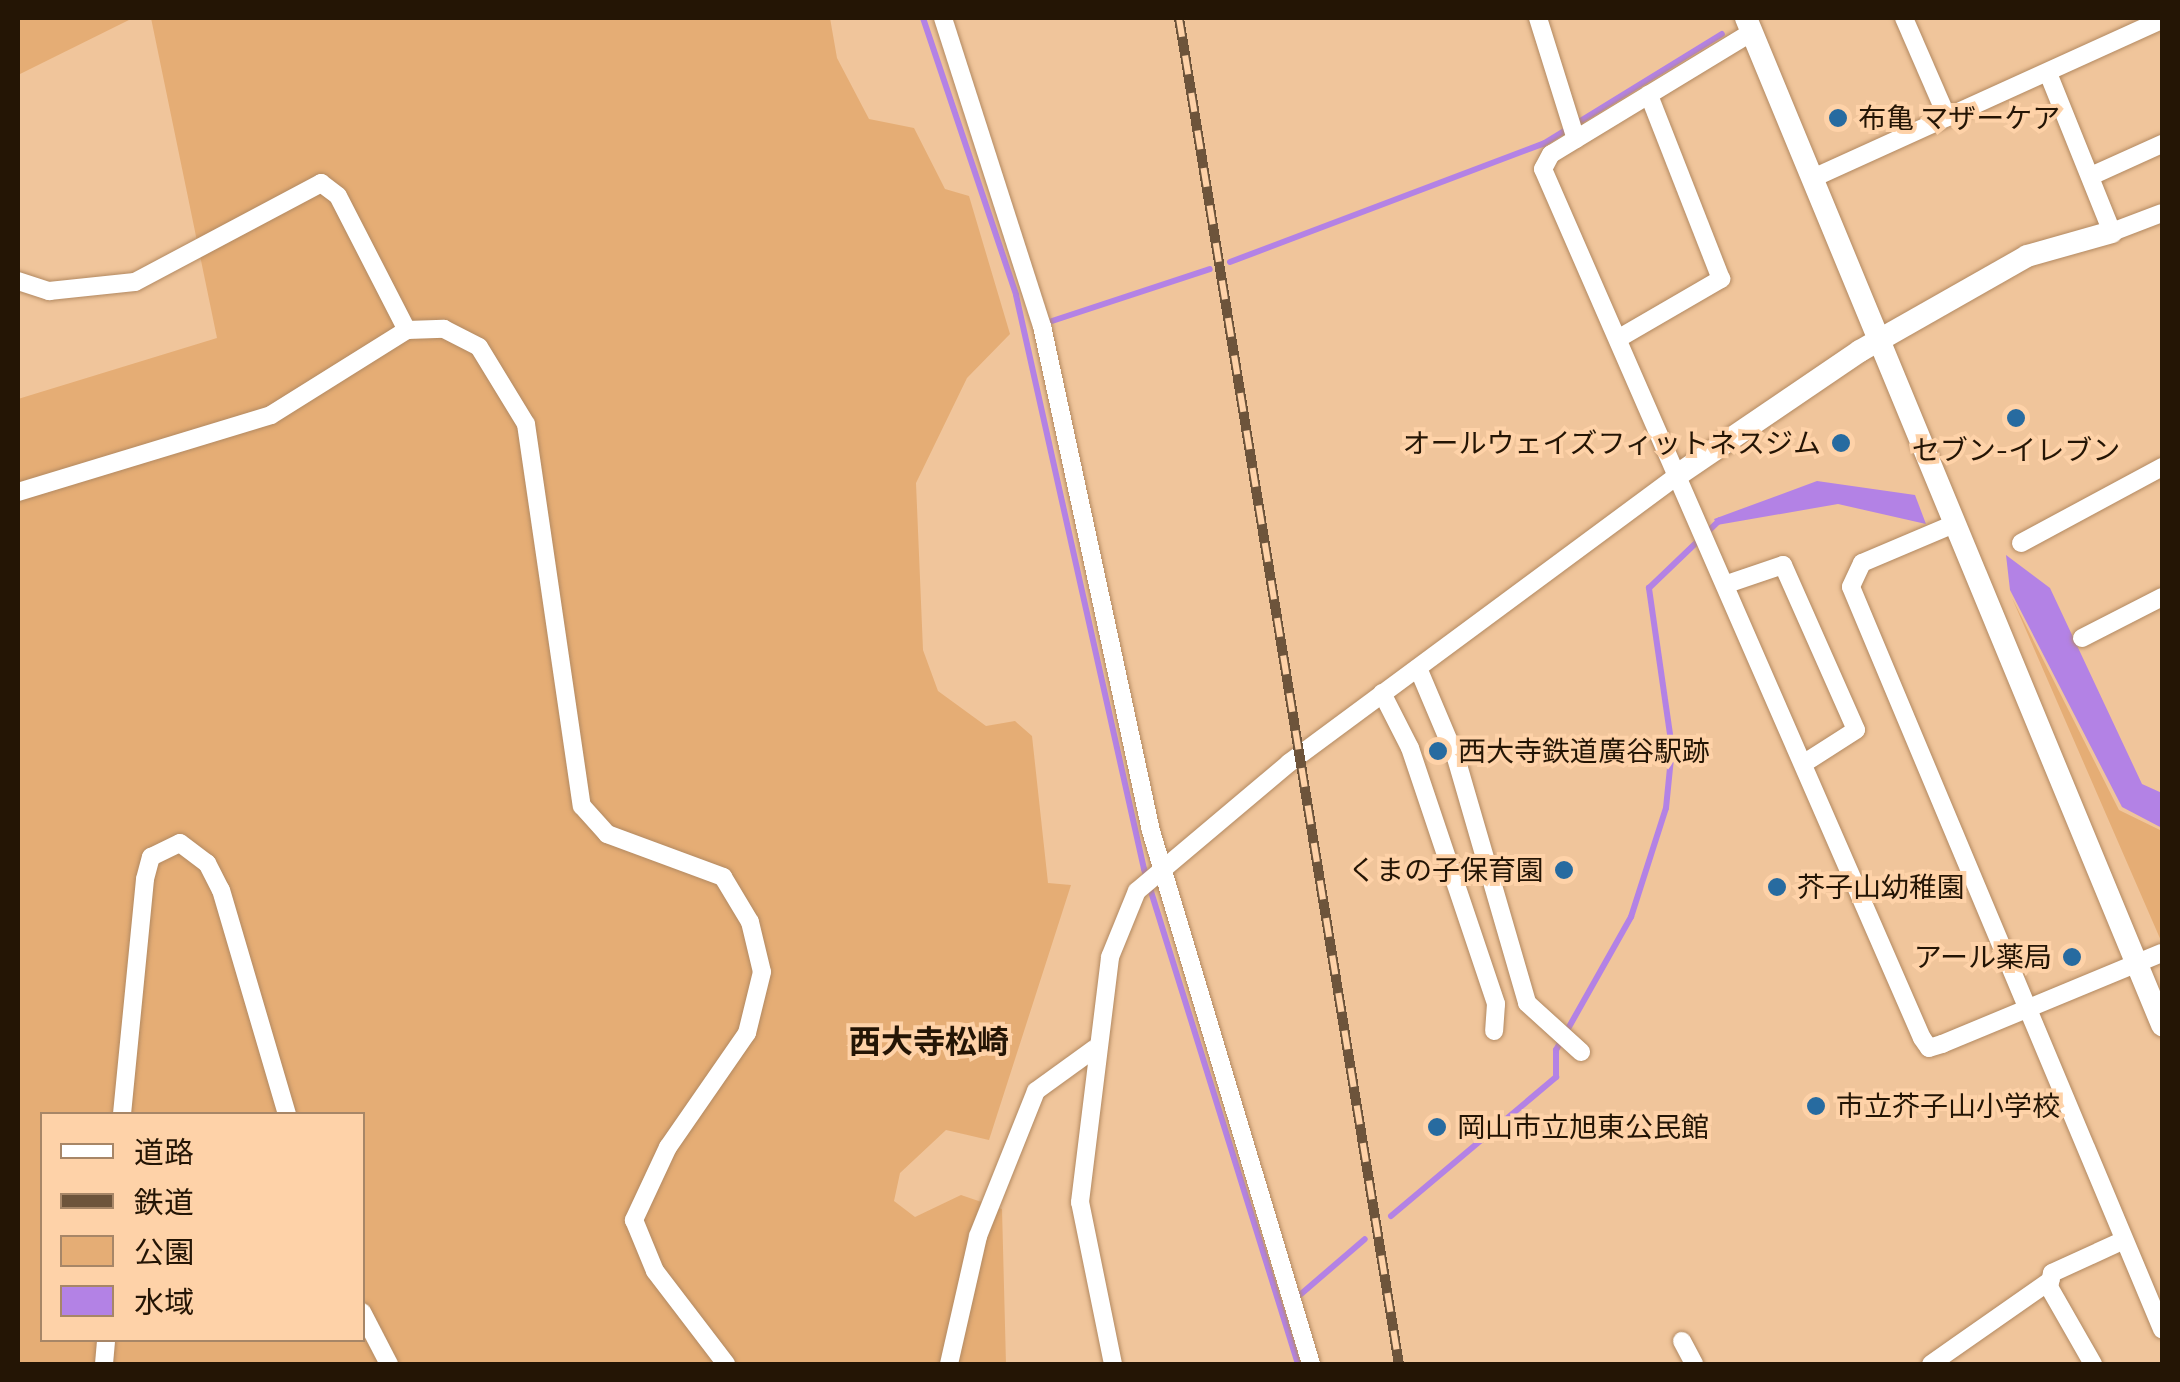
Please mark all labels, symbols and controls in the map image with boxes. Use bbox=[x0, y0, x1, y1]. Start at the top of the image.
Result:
place label: 布亀 マザーケア bbox=[1858, 101, 2060, 135]
marker: 布亀 マザーケア bbox=[1827, 107, 1849, 129]
marker: セブン-イレブン bbox=[2005, 407, 2027, 429]
place label: オールウェイズフィットネスジム bbox=[1401, 426, 1821, 460]
marker: オールウェイズフィットネスジム bbox=[1830, 432, 1852, 454]
place label: セブン-イレブン bbox=[1912, 433, 2120, 467]
place label: 西大寺鉄道廣谷駅跡 bbox=[1458, 734, 1710, 768]
marker: 西大寺鉄道廣谷駅跡 bbox=[1427, 740, 1449, 762]
place label: くまの子保育園 bbox=[1348, 853, 1544, 887]
marker: くまの子保育園 bbox=[1553, 859, 1575, 881]
place label: 芥子山幼稚園 bbox=[1797, 870, 1965, 904]
marker: 芥子山幼稚園 bbox=[1766, 876, 1788, 898]
place label: アール薬局 bbox=[1914, 940, 2052, 974]
marker: アール薬局 bbox=[2061, 946, 2083, 968]
district label: 西大寺松崎 bbox=[849, 1022, 1009, 1060]
place label: 市立芥子山小学校 bbox=[1836, 1089, 2060, 1123]
marker: 市立芥子山小学校 bbox=[1805, 1095, 1827, 1117]
place label: 岡山市立旭東公民館 bbox=[1457, 1110, 1709, 1144]
legend bbox=[40, 1112, 365, 1342]
marker: 岡山市立旭東公民館 bbox=[1426, 1116, 1448, 1138]
text: 道路 bbox=[134, 1129, 194, 1175]
text: 鉄道 bbox=[134, 1179, 194, 1225]
text: 公園 bbox=[134, 1229, 194, 1275]
text: 水域 bbox=[134, 1279, 194, 1325]

